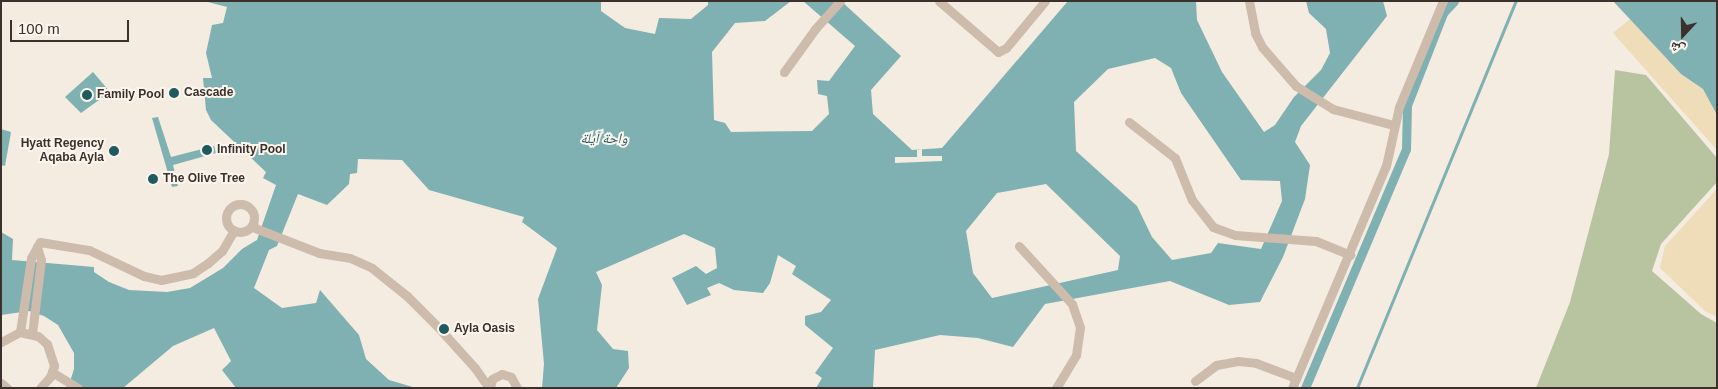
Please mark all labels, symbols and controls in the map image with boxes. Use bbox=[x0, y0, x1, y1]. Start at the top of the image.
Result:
scale bar bbox=[12, 10, 131, 42]
north arrow bbox=[1658, 10, 1708, 60]
text: 100 m bbox=[18, 20, 60, 37]
text: ش bbox=[1668, 39, 1687, 59]
place label: Cascade bbox=[184, 86, 233, 100]
marker: Cascade bbox=[168, 87, 180, 99]
place label: Family Pool bbox=[97, 88, 164, 102]
marker: Family Pool bbox=[81, 89, 93, 101]
water label: واحة آيلة bbox=[581, 130, 627, 146]
place label: Hyatt Regency Aqaba Ayla bbox=[21, 137, 104, 165]
place label: Infinity Pool bbox=[217, 143, 286, 157]
marker: Infinity Pool bbox=[201, 144, 213, 156]
marker: Hyatt Regency Aqaba Ayla bbox=[108, 145, 120, 157]
place label: The Olive Tree bbox=[163, 172, 245, 186]
marker: The Olive Tree bbox=[147, 173, 159, 185]
place label: Ayla Oasis bbox=[454, 322, 515, 336]
marker: Ayla Oasis bbox=[438, 323, 450, 335]

